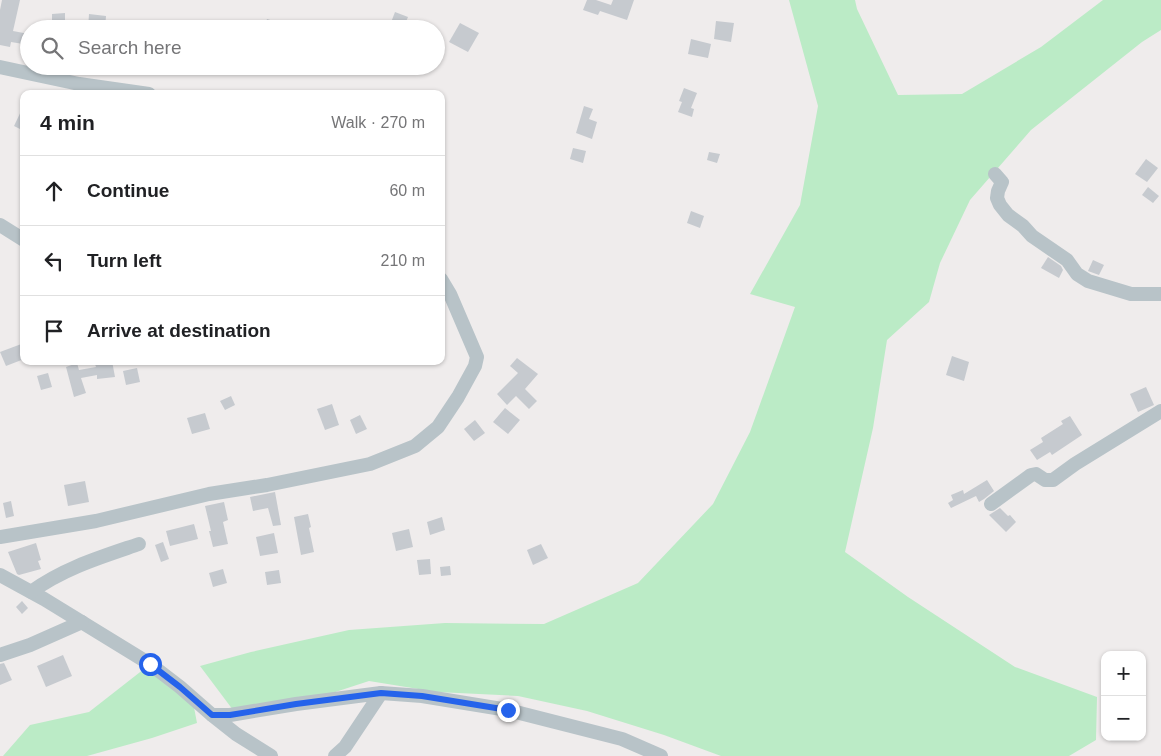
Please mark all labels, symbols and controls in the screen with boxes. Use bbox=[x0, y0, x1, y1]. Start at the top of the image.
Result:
search box bbox=[20, 20, 445, 75]
icon: search bbox=[38, 34, 66, 62]
text: Search here bbox=[78, 37, 182, 58]
text: 4 min bbox=[40, 111, 95, 134]
text: Walk · 270 m bbox=[331, 114, 425, 131]
icon: ahead bbox=[40, 177, 68, 205]
text: Continue bbox=[87, 180, 169, 201]
text: 60 m bbox=[389, 182, 425, 199]
icon: left bbox=[40, 247, 68, 275]
text: Turn left bbox=[87, 250, 162, 271]
text: 210 m bbox=[381, 252, 425, 269]
icon: arrive bbox=[40, 317, 68, 345]
text: Arrive at destination bbox=[87, 320, 271, 341]
map controls bbox=[1101, 651, 1146, 741]
button: + bbox=[1101, 651, 1146, 696]
route start bbox=[139, 653, 162, 676]
button: − bbox=[1101, 696, 1146, 741]
route end bbox=[497, 699, 520, 722]

